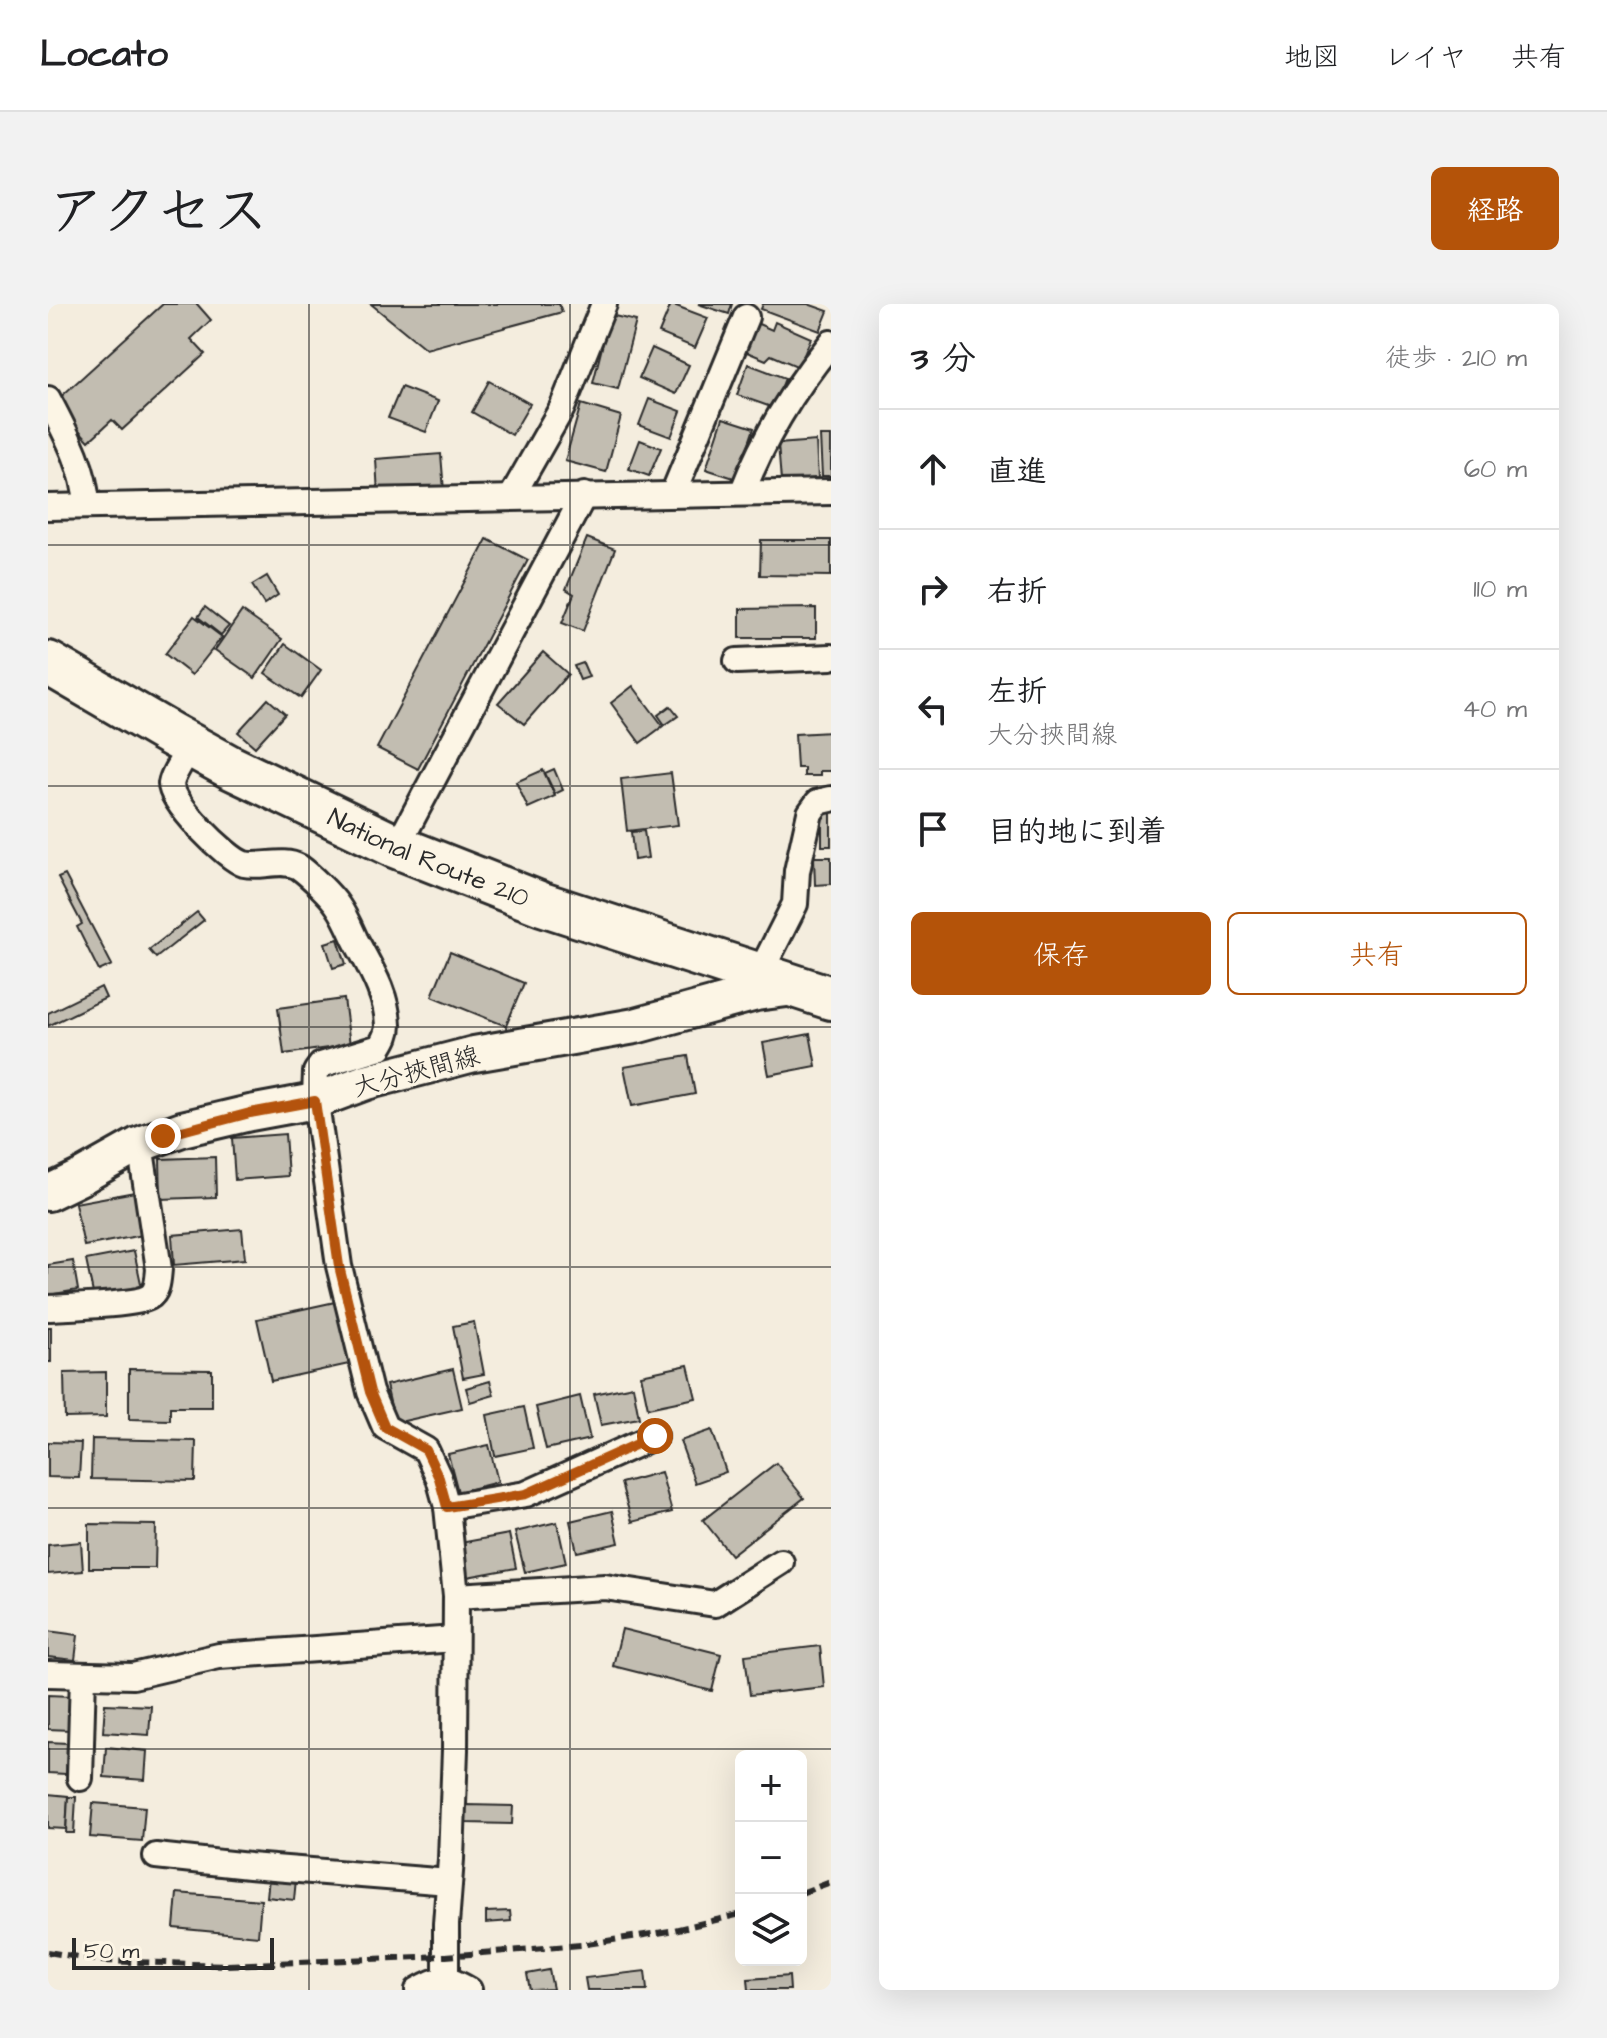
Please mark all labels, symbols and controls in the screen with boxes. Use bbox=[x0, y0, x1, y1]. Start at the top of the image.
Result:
text: Locato bbox=[40, 29, 168, 81]
text: 地図 bbox=[1284, 38, 1340, 77]
text: レイヤ bbox=[1384, 38, 1467, 77]
text: 共有 bbox=[1511, 38, 1567, 77]
button: 経路 bbox=[1431, 167, 1559, 250]
text: アクセス bbox=[48, 174, 269, 252]
text: 3 分 bbox=[911, 335, 976, 383]
text: 徒歩 · 210 m bbox=[1385, 340, 1527, 376]
icon: ahead bbox=[911, 447, 955, 491]
text: 直進 bbox=[987, 451, 1047, 493]
text: 60 m bbox=[1464, 451, 1527, 487]
icon: right bbox=[911, 567, 955, 611]
text: 右折 bbox=[987, 571, 1047, 613]
text: 110 m bbox=[1473, 571, 1527, 607]
text: 左折 bbox=[987, 671, 1047, 713]
icon: left bbox=[911, 687, 955, 731]
text: 40 m bbox=[1462, 691, 1527, 727]
text: 大分挾間線 bbox=[987, 717, 1117, 753]
street label: National Route 210 bbox=[322, 799, 534, 916]
icon: arrive bbox=[911, 807, 955, 851]
text: 目的地に到着 bbox=[987, 811, 1167, 853]
button: 保存 bbox=[911, 912, 1211, 995]
button: 共有 bbox=[1227, 912, 1527, 995]
street label: 大分挾間線 bbox=[349, 1038, 484, 1106]
route end bbox=[145, 1118, 181, 1154]
route start bbox=[637, 1418, 673, 1454]
map controls bbox=[735, 1750, 807, 1966]
button: + bbox=[735, 1750, 807, 1822]
button: − bbox=[735, 1822, 807, 1894]
button: layers bbox=[735, 1894, 807, 1966]
scale bar bbox=[72, 1934, 274, 1970]
text: 50 m bbox=[84, 1936, 139, 1967]

